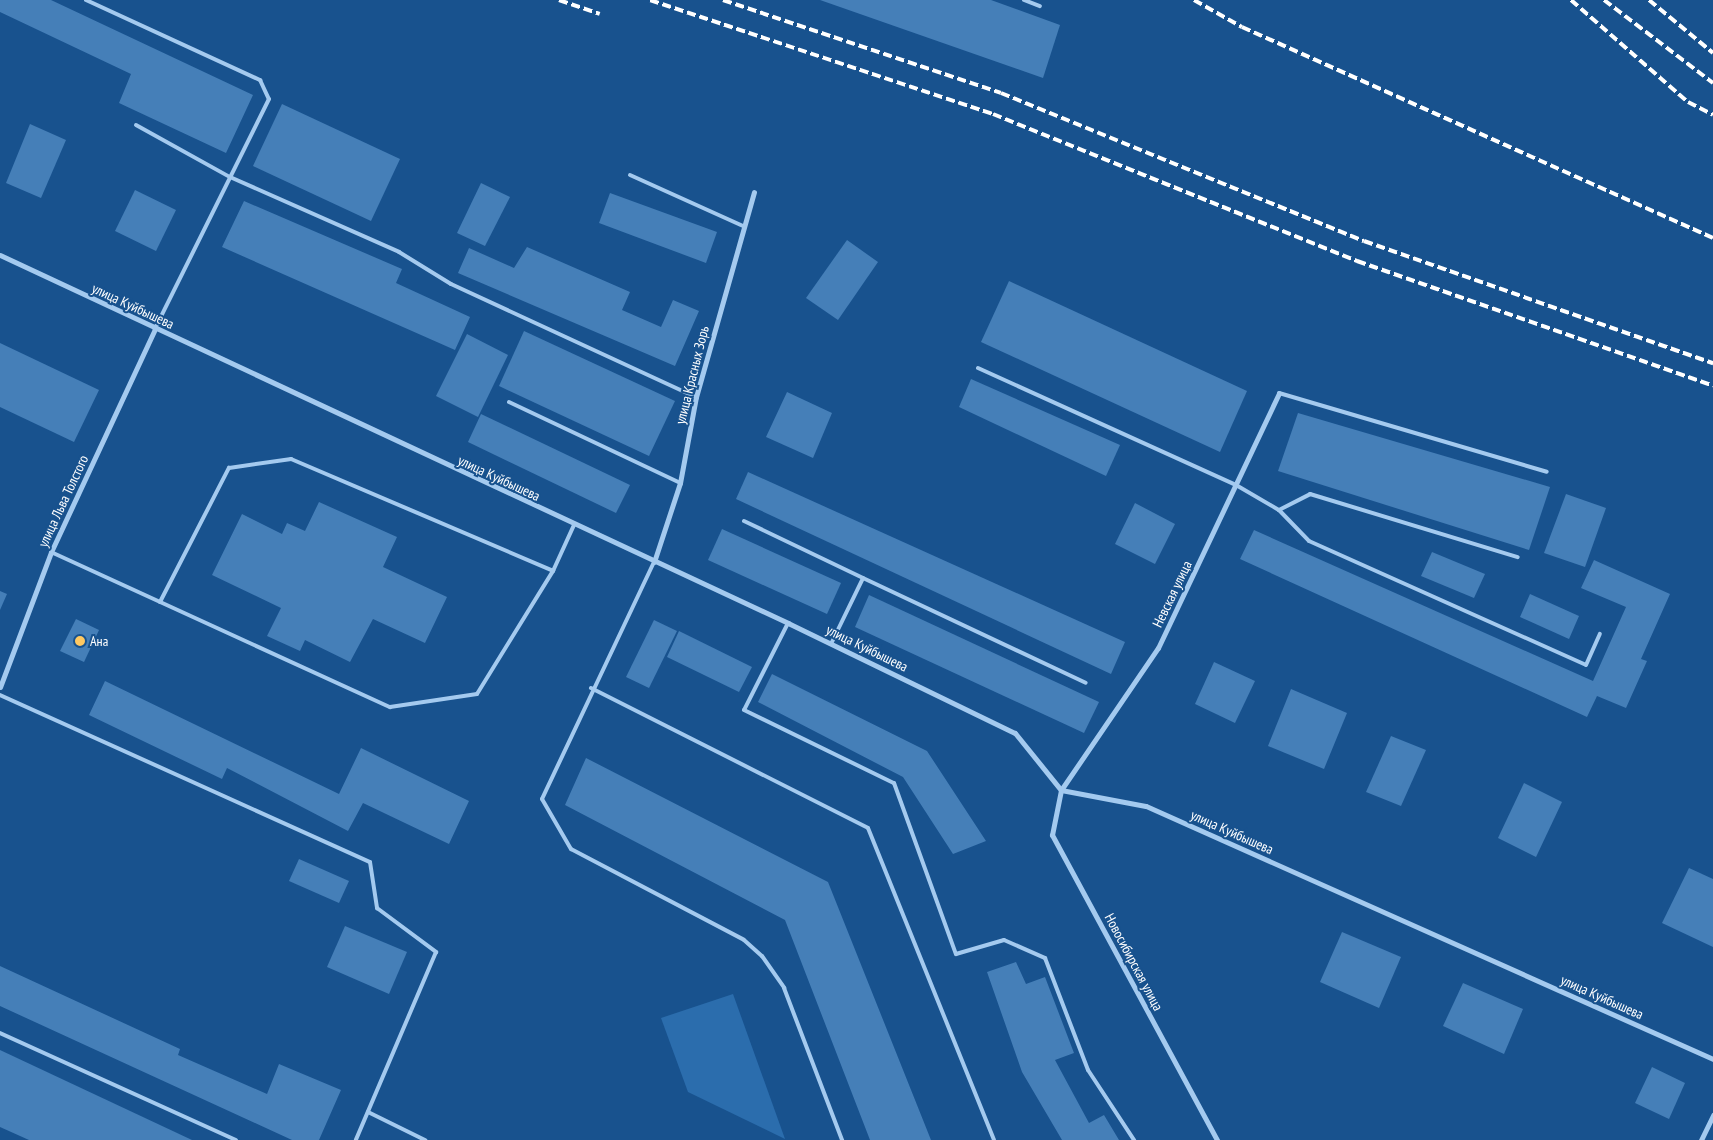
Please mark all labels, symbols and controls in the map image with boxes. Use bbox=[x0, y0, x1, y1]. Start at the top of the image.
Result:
street label: улица Куйбышева bbox=[89, 280, 177, 332]
street label: улица Красных Зорь bbox=[672, 324, 712, 426]
street label: улица Льва Толстого bbox=[34, 452, 92, 550]
street label: улица Куйбышева bbox=[455, 452, 543, 504]
street label: Невская улица bbox=[1149, 558, 1195, 630]
street label: улица Куйбышева bbox=[823, 621, 911, 675]
place label: Ана bbox=[90, 633, 108, 649]
marker: Ана bbox=[74, 635, 86, 647]
street label: улица Куйбышева bbox=[1188, 806, 1276, 858]
street label: Новосибирская улица bbox=[1101, 910, 1167, 1014]
street label: улица Куйбышева bbox=[1558, 971, 1646, 1023]

